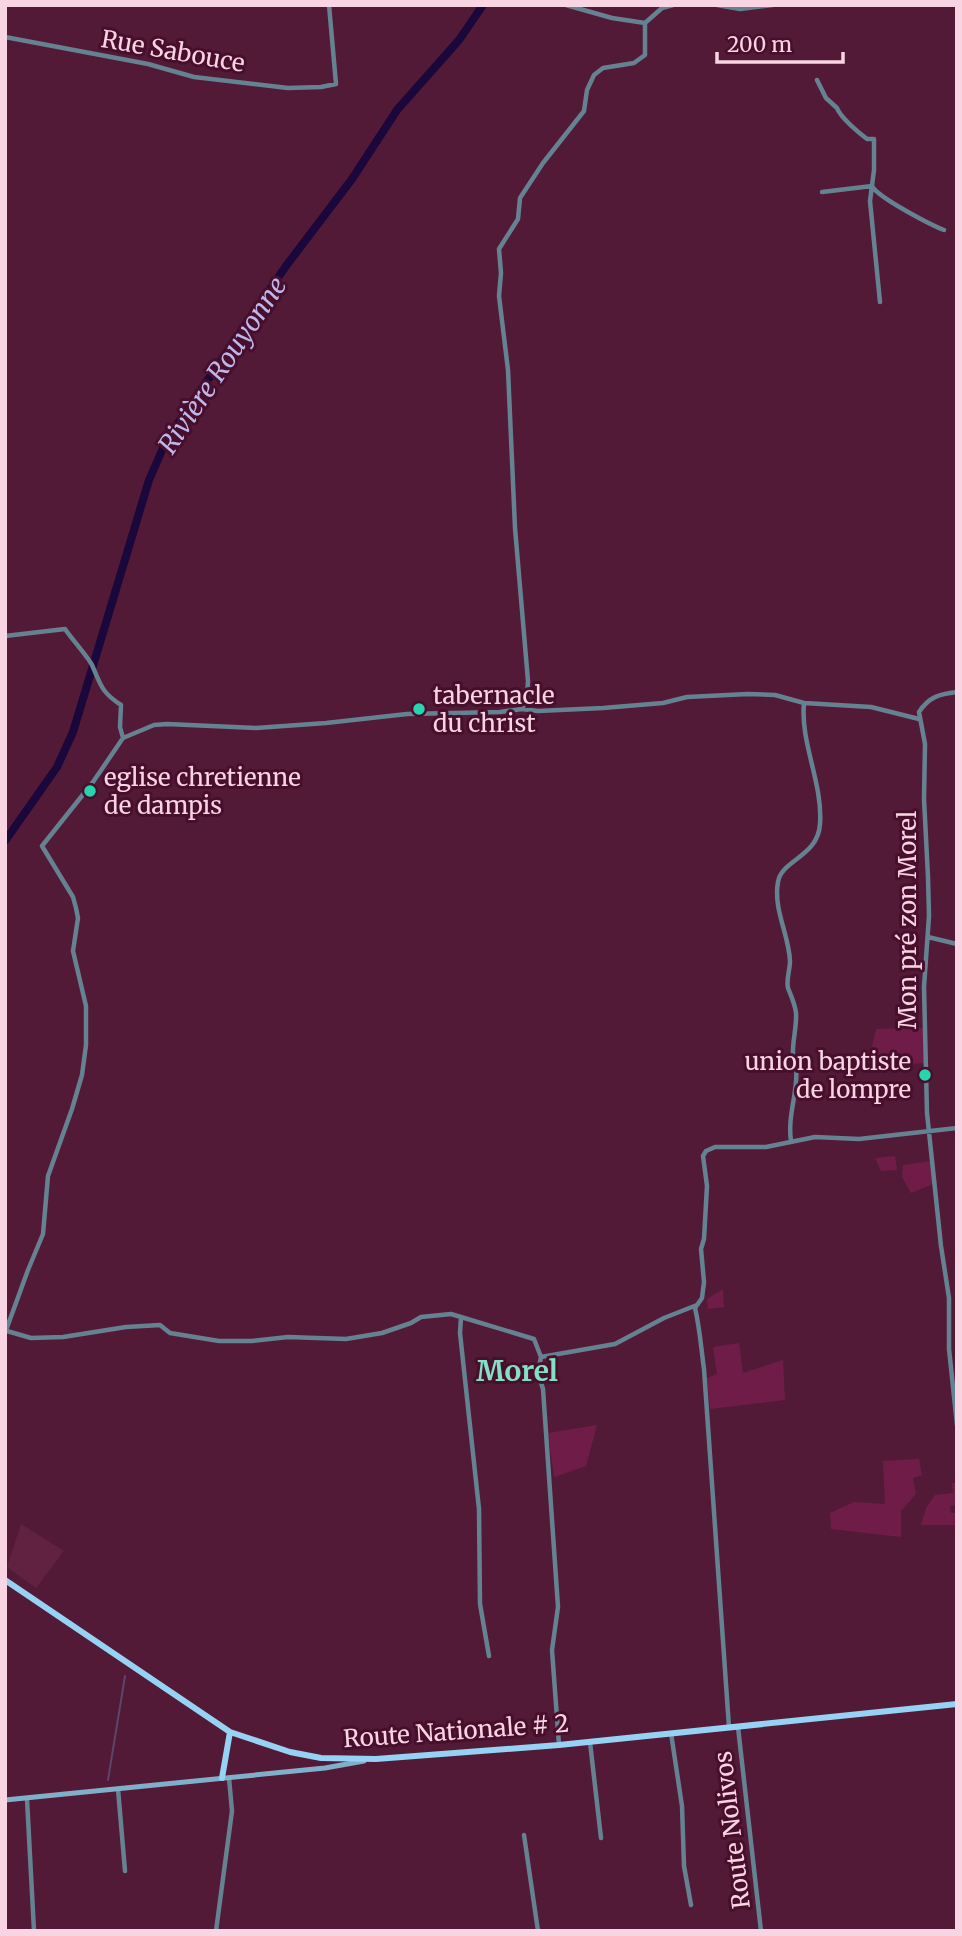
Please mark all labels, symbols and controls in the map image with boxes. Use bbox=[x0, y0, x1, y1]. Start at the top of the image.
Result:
scale bar bbox=[717, 21, 843, 65]
street label: Rue Sabouce bbox=[99, 23, 247, 79]
text: 200 m bbox=[727, 31, 792, 58]
water label: Rivière Rouyonne bbox=[151, 270, 293, 460]
place label: tabernacle du christ bbox=[433, 680, 554, 739]
marker: tabernacle du christ bbox=[411, 701, 427, 717]
place label: eglise chretienne de dampis bbox=[104, 762, 301, 821]
marker: eglise chretienne de dampis bbox=[82, 783, 98, 799]
street label: Mon pré zon Morel bbox=[892, 811, 923, 1029]
place label: union baptiste de lompre bbox=[744, 1046, 911, 1105]
marker: union baptiste de lompre bbox=[917, 1067, 933, 1083]
district label: Morel bbox=[476, 1353, 558, 1389]
street label: Route Nationale # 2 bbox=[342, 1708, 570, 1754]
street label: Route Nolivos bbox=[707, 1749, 757, 1911]

